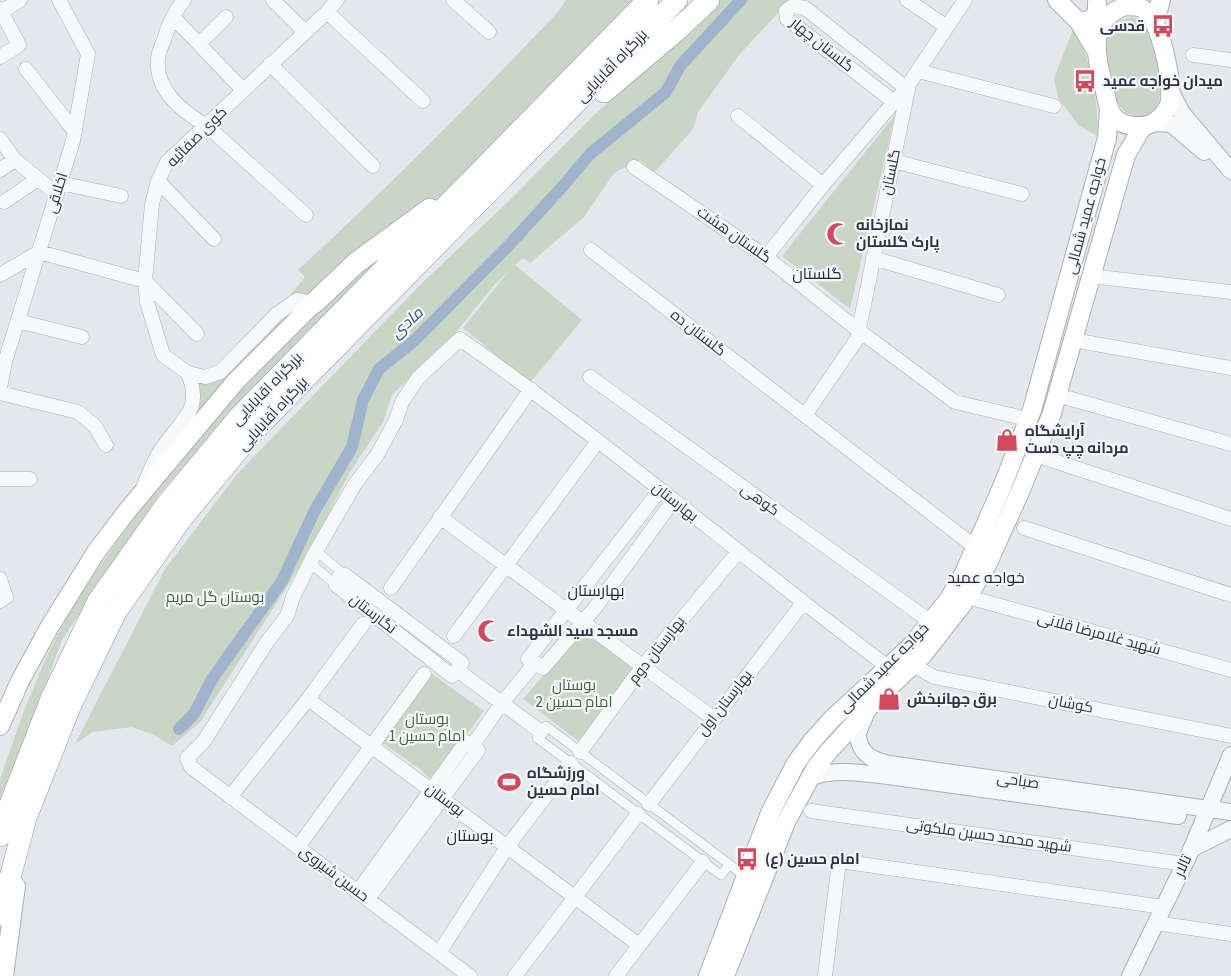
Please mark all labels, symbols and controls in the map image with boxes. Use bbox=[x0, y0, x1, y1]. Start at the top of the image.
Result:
street label: گلستان چهار bbox=[785, 12, 858, 77]
bus stop icon: قدسی bbox=[1150, 13, 1176, 39]
place label: قدسی bbox=[1100, 16, 1145, 37]
street label: بزرگراه آقابابایی bbox=[572, 25, 652, 107]
bus stop icon: میدان خواجه عمید bbox=[1072, 68, 1098, 94]
place label: میدان خواجه عمید bbox=[1103, 71, 1223, 92]
street label: کوی صفائیه bbox=[162, 102, 232, 172]
street label: گلستان bbox=[876, 147, 906, 197]
street label: خواجه عمید شمالی bbox=[1060, 155, 1112, 277]
street label: اخلاقی bbox=[41, 170, 73, 216]
street label: گلستان هشت bbox=[693, 202, 775, 268]
place label: نمازخانه پارک گلستان bbox=[856, 215, 940, 253]
mosque icon: نمازخانه پارک گلستان bbox=[825, 221, 851, 247]
district label: گلستان bbox=[792, 263, 842, 285]
water label: مادی bbox=[386, 302, 429, 344]
street label: گلستان ده bbox=[666, 305, 730, 361]
street label: بزرگراه اقابابایی bbox=[227, 348, 307, 430]
street label: بزرگراه آقابابایی bbox=[233, 372, 313, 456]
place label: آرایشگاه مردانه چپ دست bbox=[1025, 421, 1129, 459]
shop icon: آرایشگاه مردانه چپ دست bbox=[994, 427, 1020, 453]
street label: بهارستان bbox=[647, 477, 703, 527]
street label: کوهی bbox=[736, 479, 784, 521]
district label: خواجه عمید bbox=[947, 567, 1025, 589]
district label: بهارستان bbox=[567, 580, 625, 602]
park label: بوستان گل مریم bbox=[166, 587, 264, 608]
street label: نگارستان bbox=[345, 589, 401, 639]
street label: شهید غلامرضا قلانی bbox=[1035, 607, 1163, 661]
street label: بهارستان دوم bbox=[624, 611, 690, 689]
mosque icon: مسجد سید الشهداء bbox=[476, 618, 502, 644]
street label: خواجه عمید شمالی bbox=[834, 618, 934, 718]
place label: مسجد سید الشهداء bbox=[507, 621, 638, 642]
street label: بهارستان اول bbox=[692, 666, 758, 740]
park label: بوستان امام حسین 2 bbox=[535, 675, 613, 713]
shop icon: برق جهانبخش bbox=[876, 686, 902, 712]
place label: برق جهانبخش bbox=[907, 689, 997, 710]
street label: کوشان bbox=[1047, 689, 1095, 719]
park label: بوستان امام حسین 1 bbox=[388, 709, 466, 747]
place label: ورزشگاه امام حسین bbox=[527, 763, 600, 801]
street label: صباحی bbox=[995, 768, 1041, 794]
sports icon: ورزشگاه امام حسین bbox=[496, 769, 522, 795]
street label: بوستان bbox=[421, 778, 469, 822]
street label: شهید محمد حسین ملکوتی bbox=[905, 814, 1073, 858]
district label: بوستان bbox=[447, 825, 493, 847]
street label: حسین شیروی bbox=[295, 841, 373, 907]
bus stop icon: امام حسین (ع) bbox=[734, 846, 760, 872]
place label: امام حسین (ع) bbox=[765, 849, 860, 870]
street label: تالار bbox=[1168, 852, 1197, 881]

